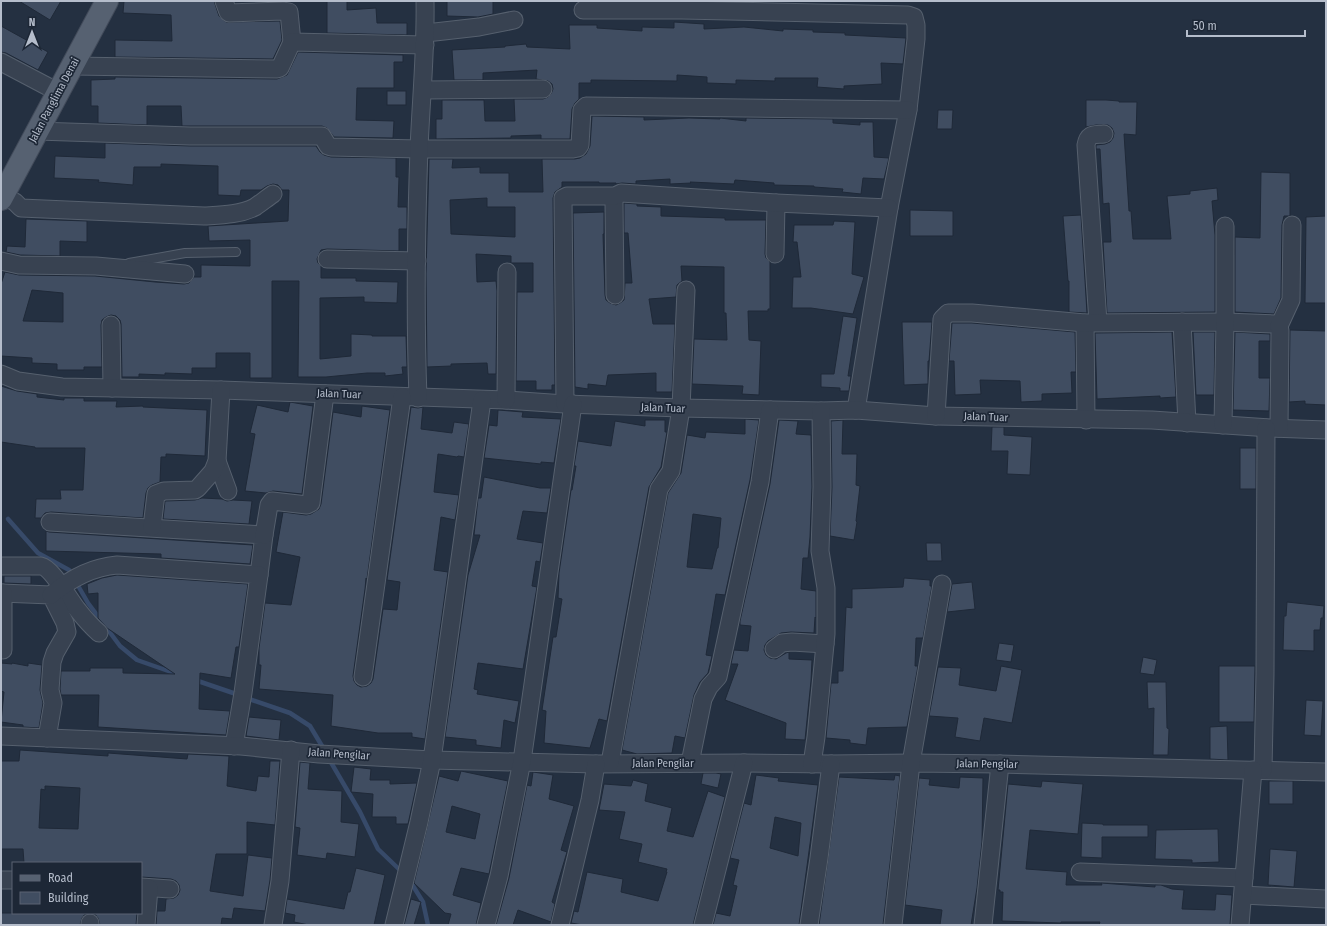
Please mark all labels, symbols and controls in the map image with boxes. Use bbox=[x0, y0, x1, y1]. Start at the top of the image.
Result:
north arrow bbox=[12, 12, 52, 52]
scale bar bbox=[1187, 12, 1305, 38]
text: N bbox=[29, 16, 35, 29]
text: 50 m bbox=[1193, 19, 1217, 33]
street label: Jalan Panglima Denai bbox=[26, 55, 82, 145]
street label: Jalan Tuar bbox=[317, 387, 362, 401]
street label: Jalan Tuar bbox=[641, 401, 686, 415]
street label: Jalan Tuar bbox=[964, 410, 1009, 424]
street label: Jalan Pengilar bbox=[308, 745, 370, 763]
street label: Jalan Pengilar bbox=[632, 757, 694, 770]
street label: Jalan Pengilar bbox=[956, 757, 1018, 771]
legend bbox=[12, 862, 142, 914]
text: Road bbox=[48, 871, 73, 885]
text: Building bbox=[48, 891, 89, 905]

